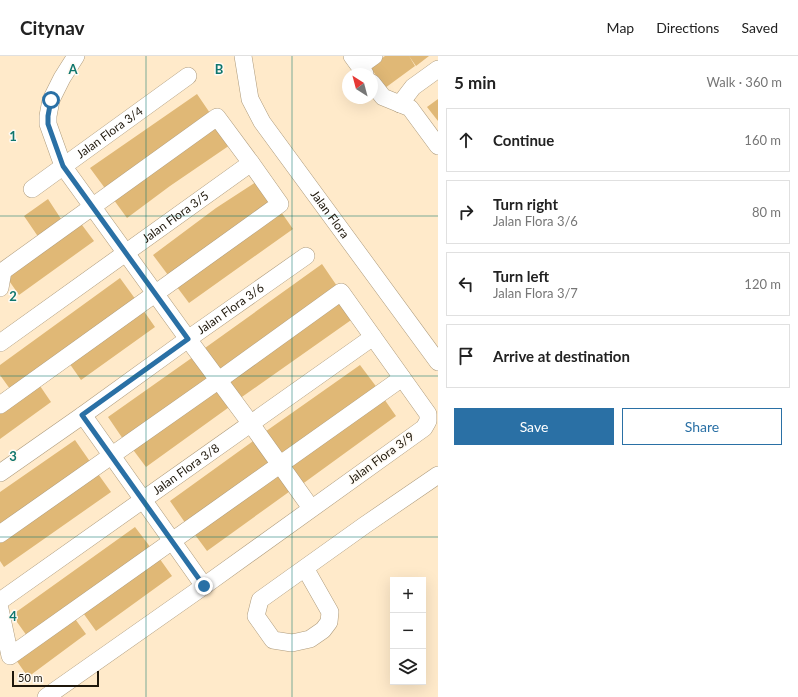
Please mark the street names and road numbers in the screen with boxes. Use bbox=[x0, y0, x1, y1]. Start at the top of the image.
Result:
street label: Jalan Flora 3/4 bbox=[73, 103, 146, 161]
street label: Jalan Flora bbox=[308, 187, 353, 241]
street label: Jalan Flora 3/5 bbox=[139, 188, 212, 246]
street label: Jalan Flora 3/6 bbox=[194, 280, 267, 337]
street label: Jalan Flora 3/9 bbox=[345, 428, 417, 487]
street label: Jalan Flora 3/8 bbox=[149, 440, 222, 498]

